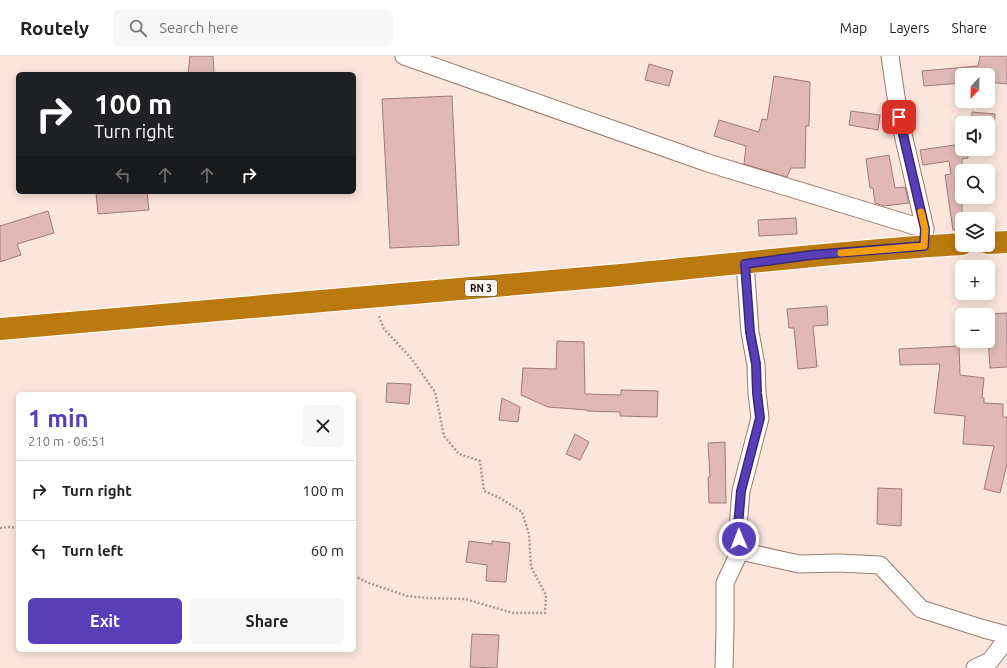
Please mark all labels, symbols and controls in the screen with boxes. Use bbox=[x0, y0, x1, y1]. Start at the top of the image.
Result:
search box bbox=[113, 10, 393, 46]
text: Routely bbox=[20, 17, 89, 39]
icon: search bbox=[127, 17, 149, 39]
text: Search here bbox=[159, 19, 238, 36]
text: Map bbox=[840, 20, 867, 36]
text: Layers bbox=[889, 20, 929, 36]
text: Share bbox=[951, 20, 987, 36]
north arrow bbox=[955, 68, 995, 108]
map controls bbox=[955, 68, 995, 348]
icon: right bbox=[28, 88, 80, 140]
text: 100 m bbox=[94, 88, 172, 119]
pin bbox=[882, 100, 916, 134]
icon: arrive bbox=[888, 106, 910, 128]
button: sound bbox=[955, 116, 995, 156]
text: Turn right bbox=[94, 121, 174, 141]
icon: left bbox=[112, 164, 134, 186]
icon: ahead bbox=[154, 164, 176, 186]
icon: ahead bbox=[196, 164, 218, 186]
icon: right bbox=[238, 164, 260, 186]
button: search bbox=[955, 164, 995, 204]
button: layers bbox=[955, 212, 995, 252]
button: + bbox=[955, 260, 995, 300]
road number: RN 3 bbox=[465, 280, 497, 296]
button: − bbox=[955, 308, 995, 348]
text: 1 min bbox=[28, 405, 89, 432]
button: close bbox=[302, 405, 344, 447]
text: 210 m · 06:51 bbox=[28, 434, 106, 448]
icon: right bbox=[28, 480, 50, 502]
text: Turn right bbox=[62, 482, 132, 499]
text: 100 m bbox=[302, 482, 344, 499]
position arrow bbox=[718, 518, 760, 560]
icon: left bbox=[28, 540, 50, 562]
text: Turn left bbox=[62, 542, 123, 559]
text: 60 m bbox=[311, 542, 344, 559]
button: Exit bbox=[28, 598, 182, 644]
button: Share bbox=[190, 598, 344, 644]

